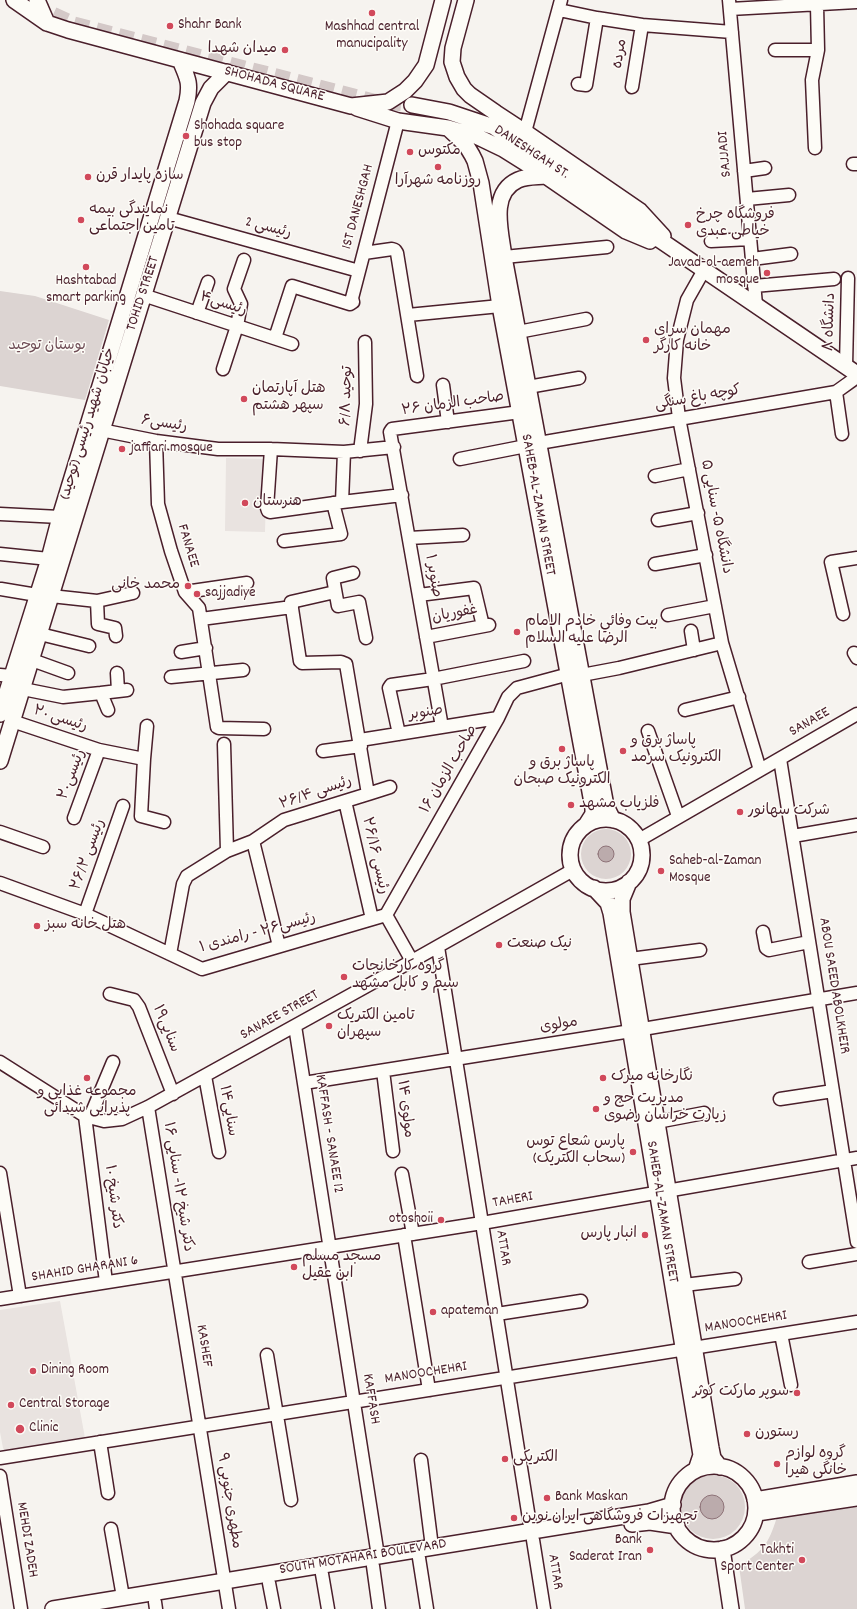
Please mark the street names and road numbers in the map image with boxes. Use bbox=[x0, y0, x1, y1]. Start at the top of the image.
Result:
street label: مرده bbox=[610, 38, 632, 70]
street label: SHOHADA SQUARE bbox=[222, 63, 326, 107]
street label: DANESHGAH ST. bbox=[490, 122, 572, 184]
street label: SAJJADI bbox=[715, 130, 737, 178]
street label: 1ST DANESHGAH bbox=[339, 163, 379, 251]
street label: رئیسی 2 bbox=[243, 214, 293, 244]
street label: TOHID STREET bbox=[123, 254, 165, 334]
street label: رئیسی۴ bbox=[197, 289, 249, 321]
street label: دانشگاه ۸ bbox=[821, 292, 841, 352]
street label: خیابان شهید رئیسی (توحید) bbox=[57, 346, 121, 502]
street label: توحید ۶/۸ bbox=[338, 365, 358, 427]
street label: کوچه باغ سنگی bbox=[654, 383, 742, 415]
street label: صاحب الزمان ۲۶ bbox=[401, 389, 505, 421]
street label: رئیسی۶ bbox=[140, 412, 188, 438]
street label: SAHEB-AL-ZAMAN STREET bbox=[516, 433, 558, 577]
street label: دانشگاه ۵- سنایی ۵ bbox=[695, 458, 735, 576]
street label: FANAEE bbox=[172, 522, 202, 570]
street label: صنوبر ۱ bbox=[419, 553, 445, 599]
street label: غفوریان bbox=[431, 602, 479, 628]
street label: صنوبر bbox=[407, 702, 445, 726]
street label: رئیسی ۲۰ bbox=[31, 703, 89, 737]
street label: SANAEE bbox=[786, 704, 834, 742]
street label: صاحب الزمان ۱۶ bbox=[418, 723, 482, 817]
street label: رئیسی۲۰ bbox=[55, 747, 91, 803]
street label: رئیسی ۲۶/۴ bbox=[277, 773, 355, 815]
street label: رئیسی ۲۶/۱۶ bbox=[356, 816, 392, 896]
street label: رئیسی ۲۶/۲ bbox=[68, 817, 110, 893]
street label: رئیسی۲۶ - رامندی ۱ bbox=[198, 910, 318, 958]
street label: ABOU SAEED ABOLKHEIR bbox=[813, 917, 853, 1055]
street label: SANAEE STREET bbox=[238, 987, 322, 1045]
street label: سنایی۱۹ bbox=[147, 1003, 183, 1055]
street label: مولوی bbox=[539, 1014, 579, 1038]
street label: KAFFASH - SANAEE 12 bbox=[310, 1073, 346, 1195]
street label: مولوی ۱۴ bbox=[392, 1079, 416, 1139]
street label: سنایی۱۴ bbox=[214, 1084, 240, 1138]
street label: دکتر شیخ ۱۲- سنایی ۱۶ bbox=[158, 1121, 196, 1253]
street label: SAHEB-AL-ZAMAN STREET bbox=[641, 1140, 681, 1284]
street label: دکتر شیخ ۱۰ bbox=[99, 1164, 125, 1230]
street label: TAHERI bbox=[491, 1189, 535, 1213]
street label: ATTAR bbox=[490, 1229, 514, 1267]
street label: SHAHID GHARANI 6 bbox=[30, 1253, 140, 1287]
street label: MANOOCHEHRI bbox=[704, 1308, 788, 1338]
street label: KASHEF bbox=[191, 1323, 215, 1369]
street label: MANOOCHEHRI bbox=[384, 1359, 468, 1389]
street label: KAFFASH bbox=[357, 1372, 383, 1426]
street label: مطهری جنوبی ۹ bbox=[212, 1452, 244, 1550]
street label: MEHDI ZADEH bbox=[11, 1501, 41, 1579]
street label: SOUTH MOTAHARI BOULEVARD bbox=[278, 1536, 448, 1580]
street label: ATTAR bbox=[542, 1553, 566, 1591]

